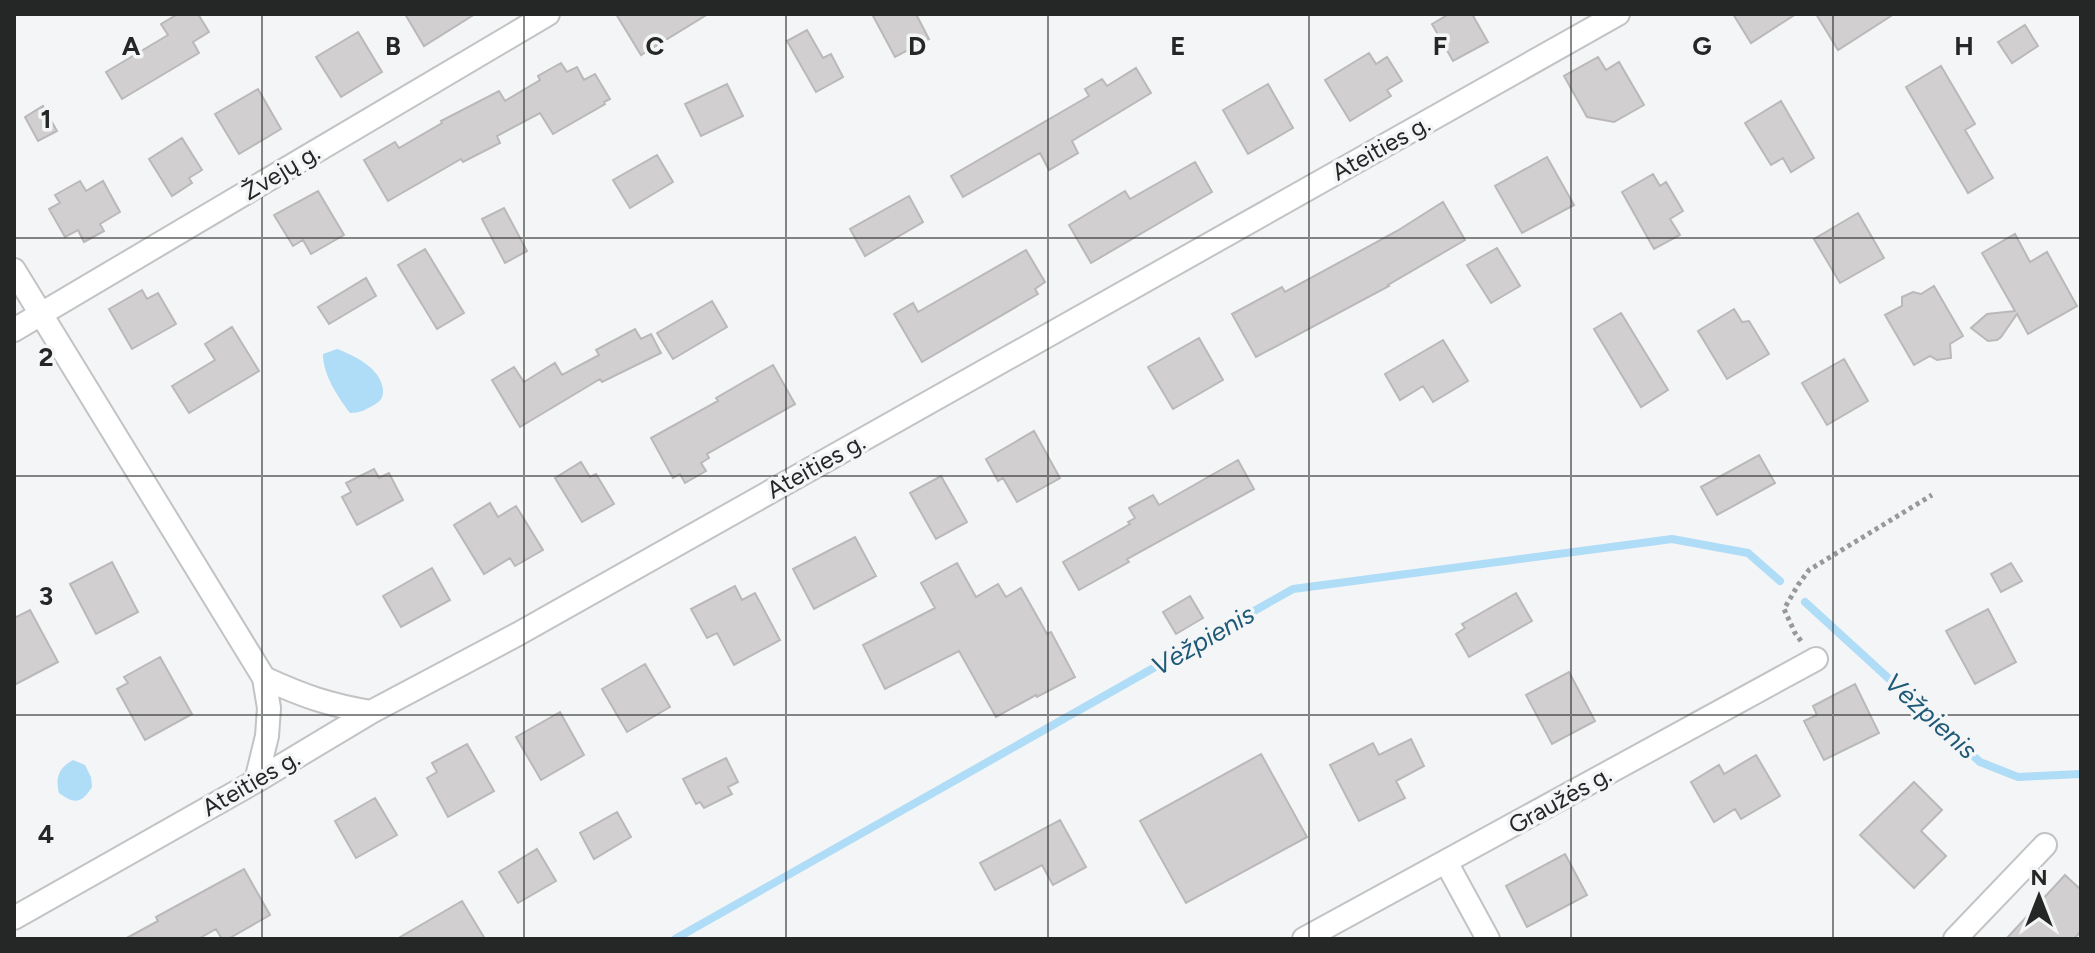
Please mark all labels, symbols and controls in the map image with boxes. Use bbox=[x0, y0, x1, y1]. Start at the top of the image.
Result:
text: A bbox=[122, 30, 141, 62]
text: B bbox=[385, 30, 401, 62]
text: C bbox=[646, 30, 665, 62]
text: D bbox=[908, 30, 926, 62]
text: E bbox=[1170, 30, 1186, 62]
text: F bbox=[1433, 30, 1447, 62]
text: G bbox=[1692, 30, 1712, 62]
text: H bbox=[1954, 30, 1974, 62]
text: 1 bbox=[41, 103, 51, 135]
street label: Ateities g. bbox=[1327, 109, 1435, 186]
street label: Žvejų g. bbox=[237, 137, 325, 206]
text: 2 bbox=[38, 341, 54, 373]
street label: Ateities g. bbox=[762, 427, 870, 504]
text: 3 bbox=[39, 580, 53, 612]
water label: Vėžpienis bbox=[1146, 598, 1260, 682]
water label: Vėžpienis bbox=[1878, 666, 1984, 766]
street label: Ateities g. bbox=[197, 743, 305, 822]
street label: Graužės g. bbox=[1503, 759, 1616, 840]
text: 4 bbox=[38, 818, 54, 850]
north arrow bbox=[1999, 857, 2079, 937]
text: N bbox=[2030, 864, 2048, 891]

